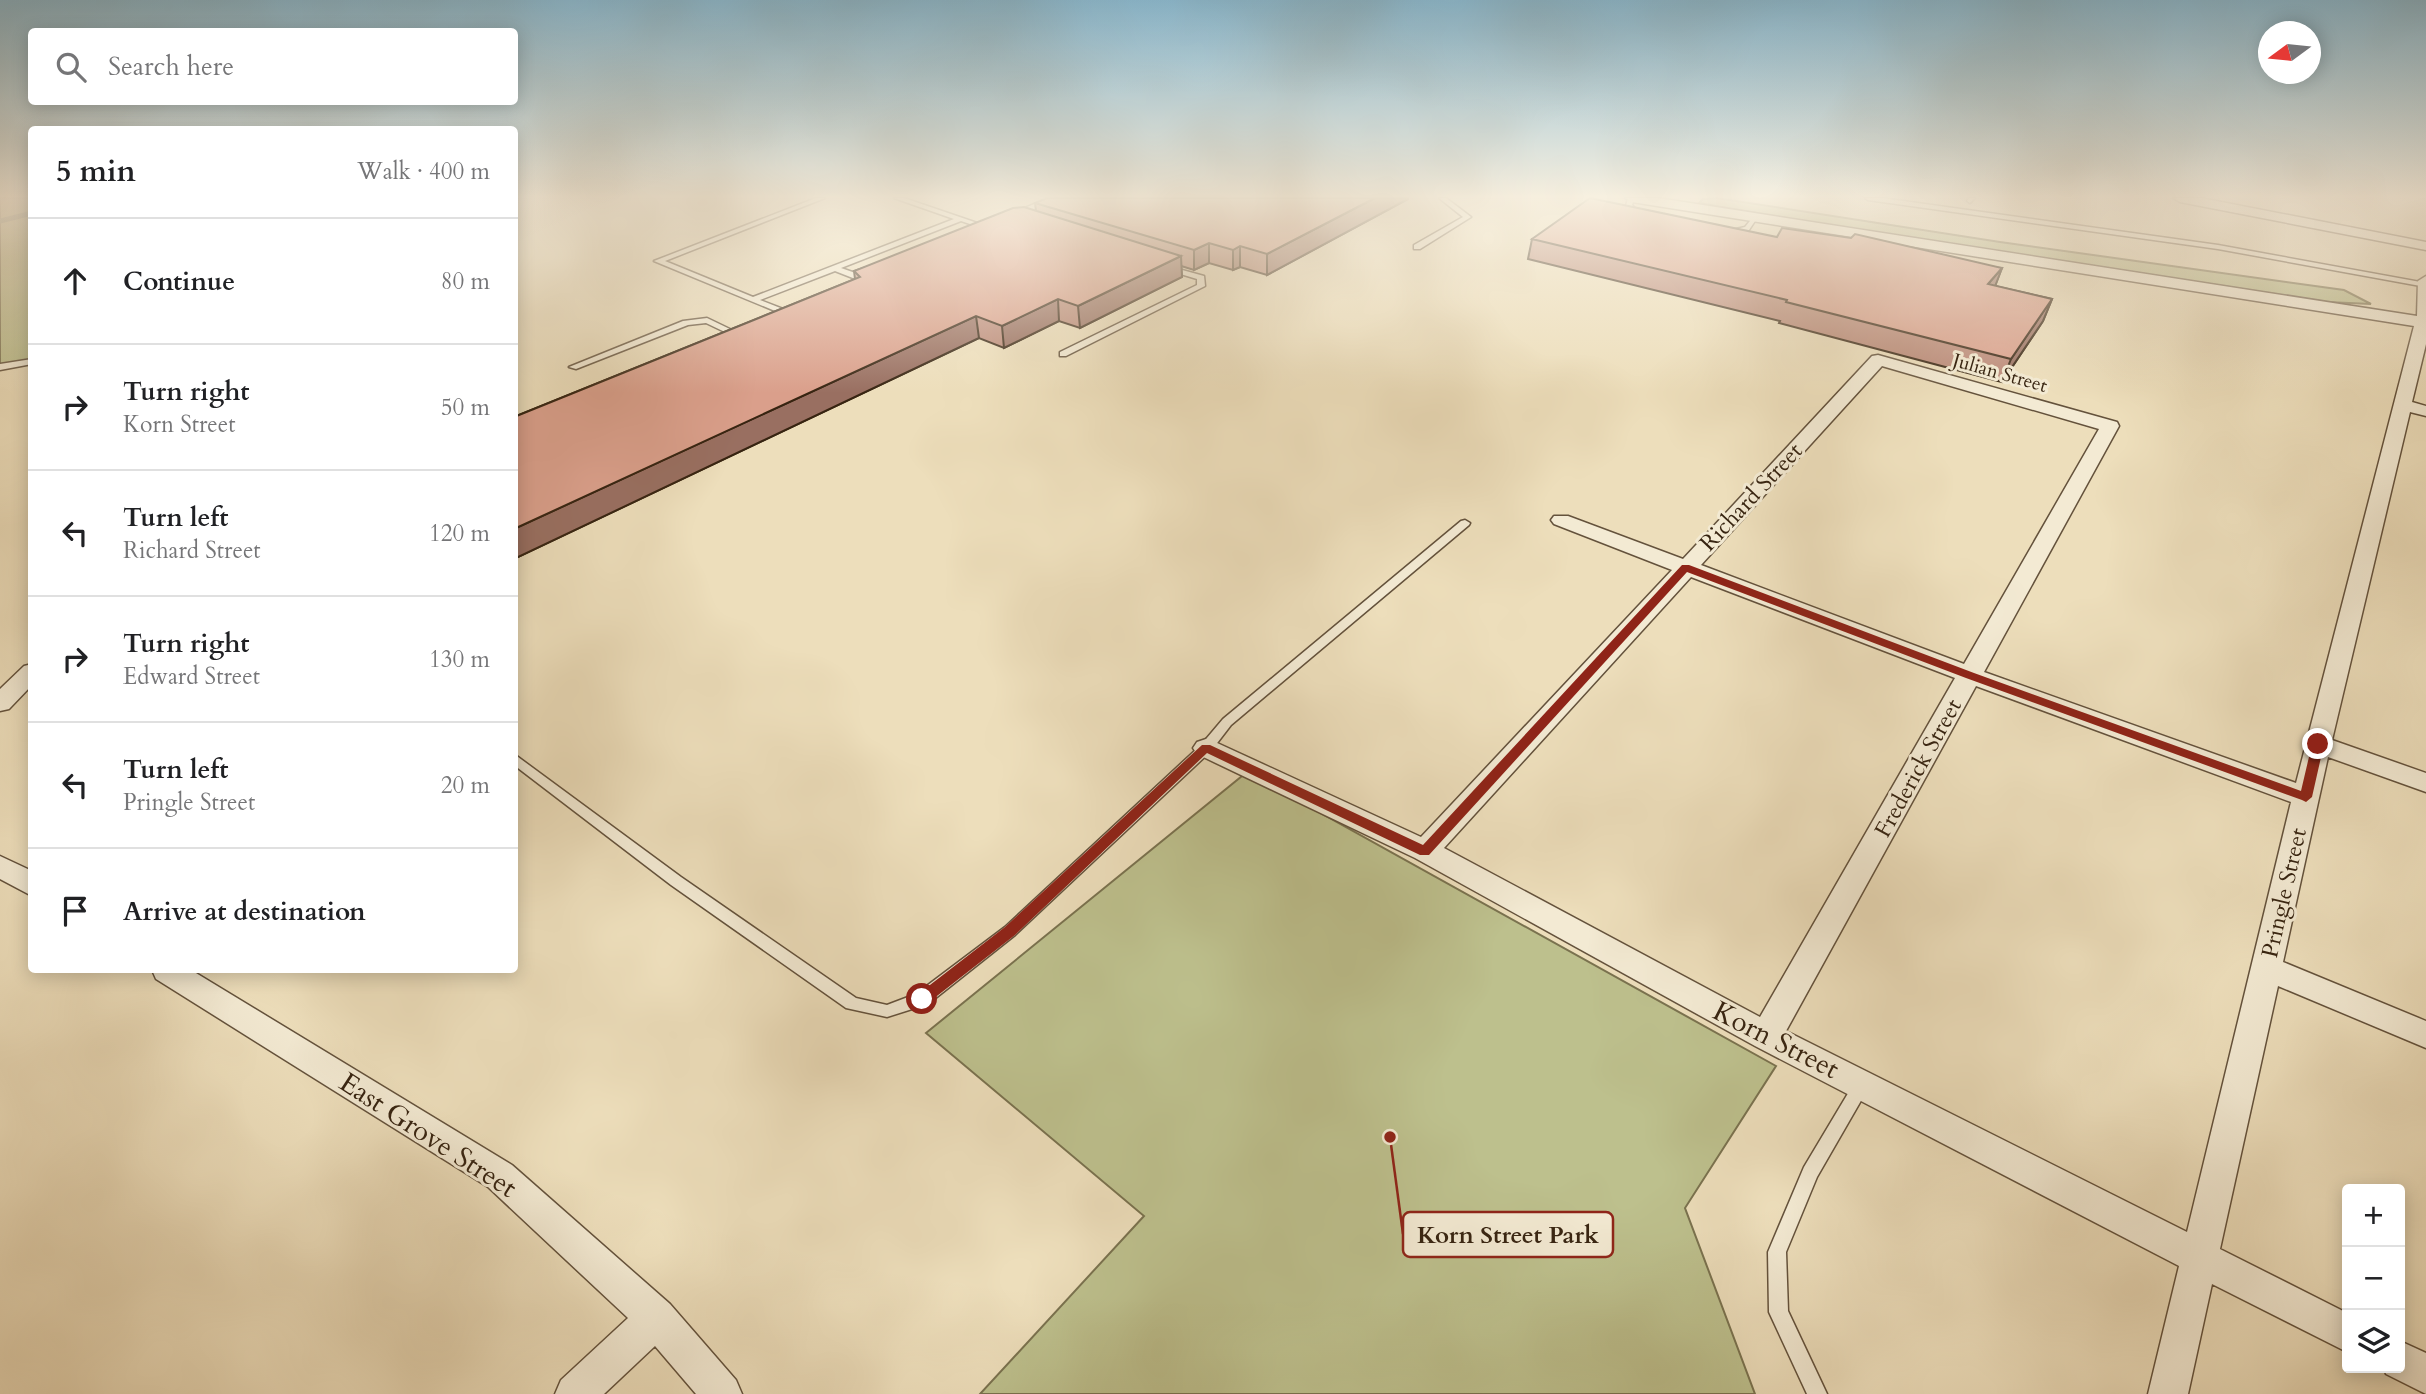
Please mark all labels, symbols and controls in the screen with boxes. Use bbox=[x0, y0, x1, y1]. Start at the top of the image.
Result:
north arrow bbox=[2258, 21, 2321, 84]
search box bbox=[28, 28, 518, 105]
icon: search bbox=[52, 48, 90, 86]
text: Search here bbox=[108, 49, 234, 84]
text: 5 min bbox=[56, 151, 136, 192]
text: Walk · 400 m bbox=[357, 156, 490, 187]
icon: ahead bbox=[56, 262, 94, 300]
text: Continue bbox=[123, 264, 235, 299]
text: 80 m bbox=[441, 266, 490, 297]
street label: Julian Street bbox=[1947, 346, 2050, 399]
text: Turn right bbox=[123, 374, 250, 409]
icon: right bbox=[56, 388, 94, 426]
text: 50 m bbox=[441, 392, 490, 423]
text: Korn Street bbox=[123, 409, 236, 440]
street label: Richard Street bbox=[1693, 436, 1809, 558]
text: Turn left bbox=[123, 500, 228, 535]
icon: left bbox=[56, 514, 94, 552]
text: 120 m bbox=[429, 518, 490, 549]
text: Richard Street bbox=[123, 535, 261, 566]
text: Turn right bbox=[123, 626, 250, 661]
icon: right bbox=[56, 640, 94, 678]
text: 130 m bbox=[429, 644, 490, 675]
text: Edward Street bbox=[123, 661, 260, 692]
street label: Frederick Street bbox=[1867, 693, 1969, 843]
route end bbox=[2302, 728, 2333, 759]
text: Turn left bbox=[123, 752, 228, 787]
icon: left bbox=[56, 766, 94, 804]
text: 20 m bbox=[441, 770, 490, 801]
text: Pringle Street bbox=[123, 787, 255, 818]
street label: Pringle Street bbox=[2254, 825, 2314, 961]
icon: arrive bbox=[56, 892, 94, 930]
text: Arrive at destination bbox=[123, 894, 366, 929]
route start bbox=[906, 983, 937, 1014]
street label: Korn Street bbox=[1706, 992, 1846, 1088]
street label: East Grove Street bbox=[332, 1063, 524, 1207]
map controls bbox=[2342, 1184, 2405, 1373]
button: + bbox=[2342, 1184, 2405, 1247]
callout: Korn Street Park bbox=[1403, 1212, 1613, 1257]
text: Korn Street Park bbox=[1417, 1219, 1599, 1252]
button: − bbox=[2342, 1247, 2405, 1310]
button: layers bbox=[2342, 1310, 2405, 1373]

